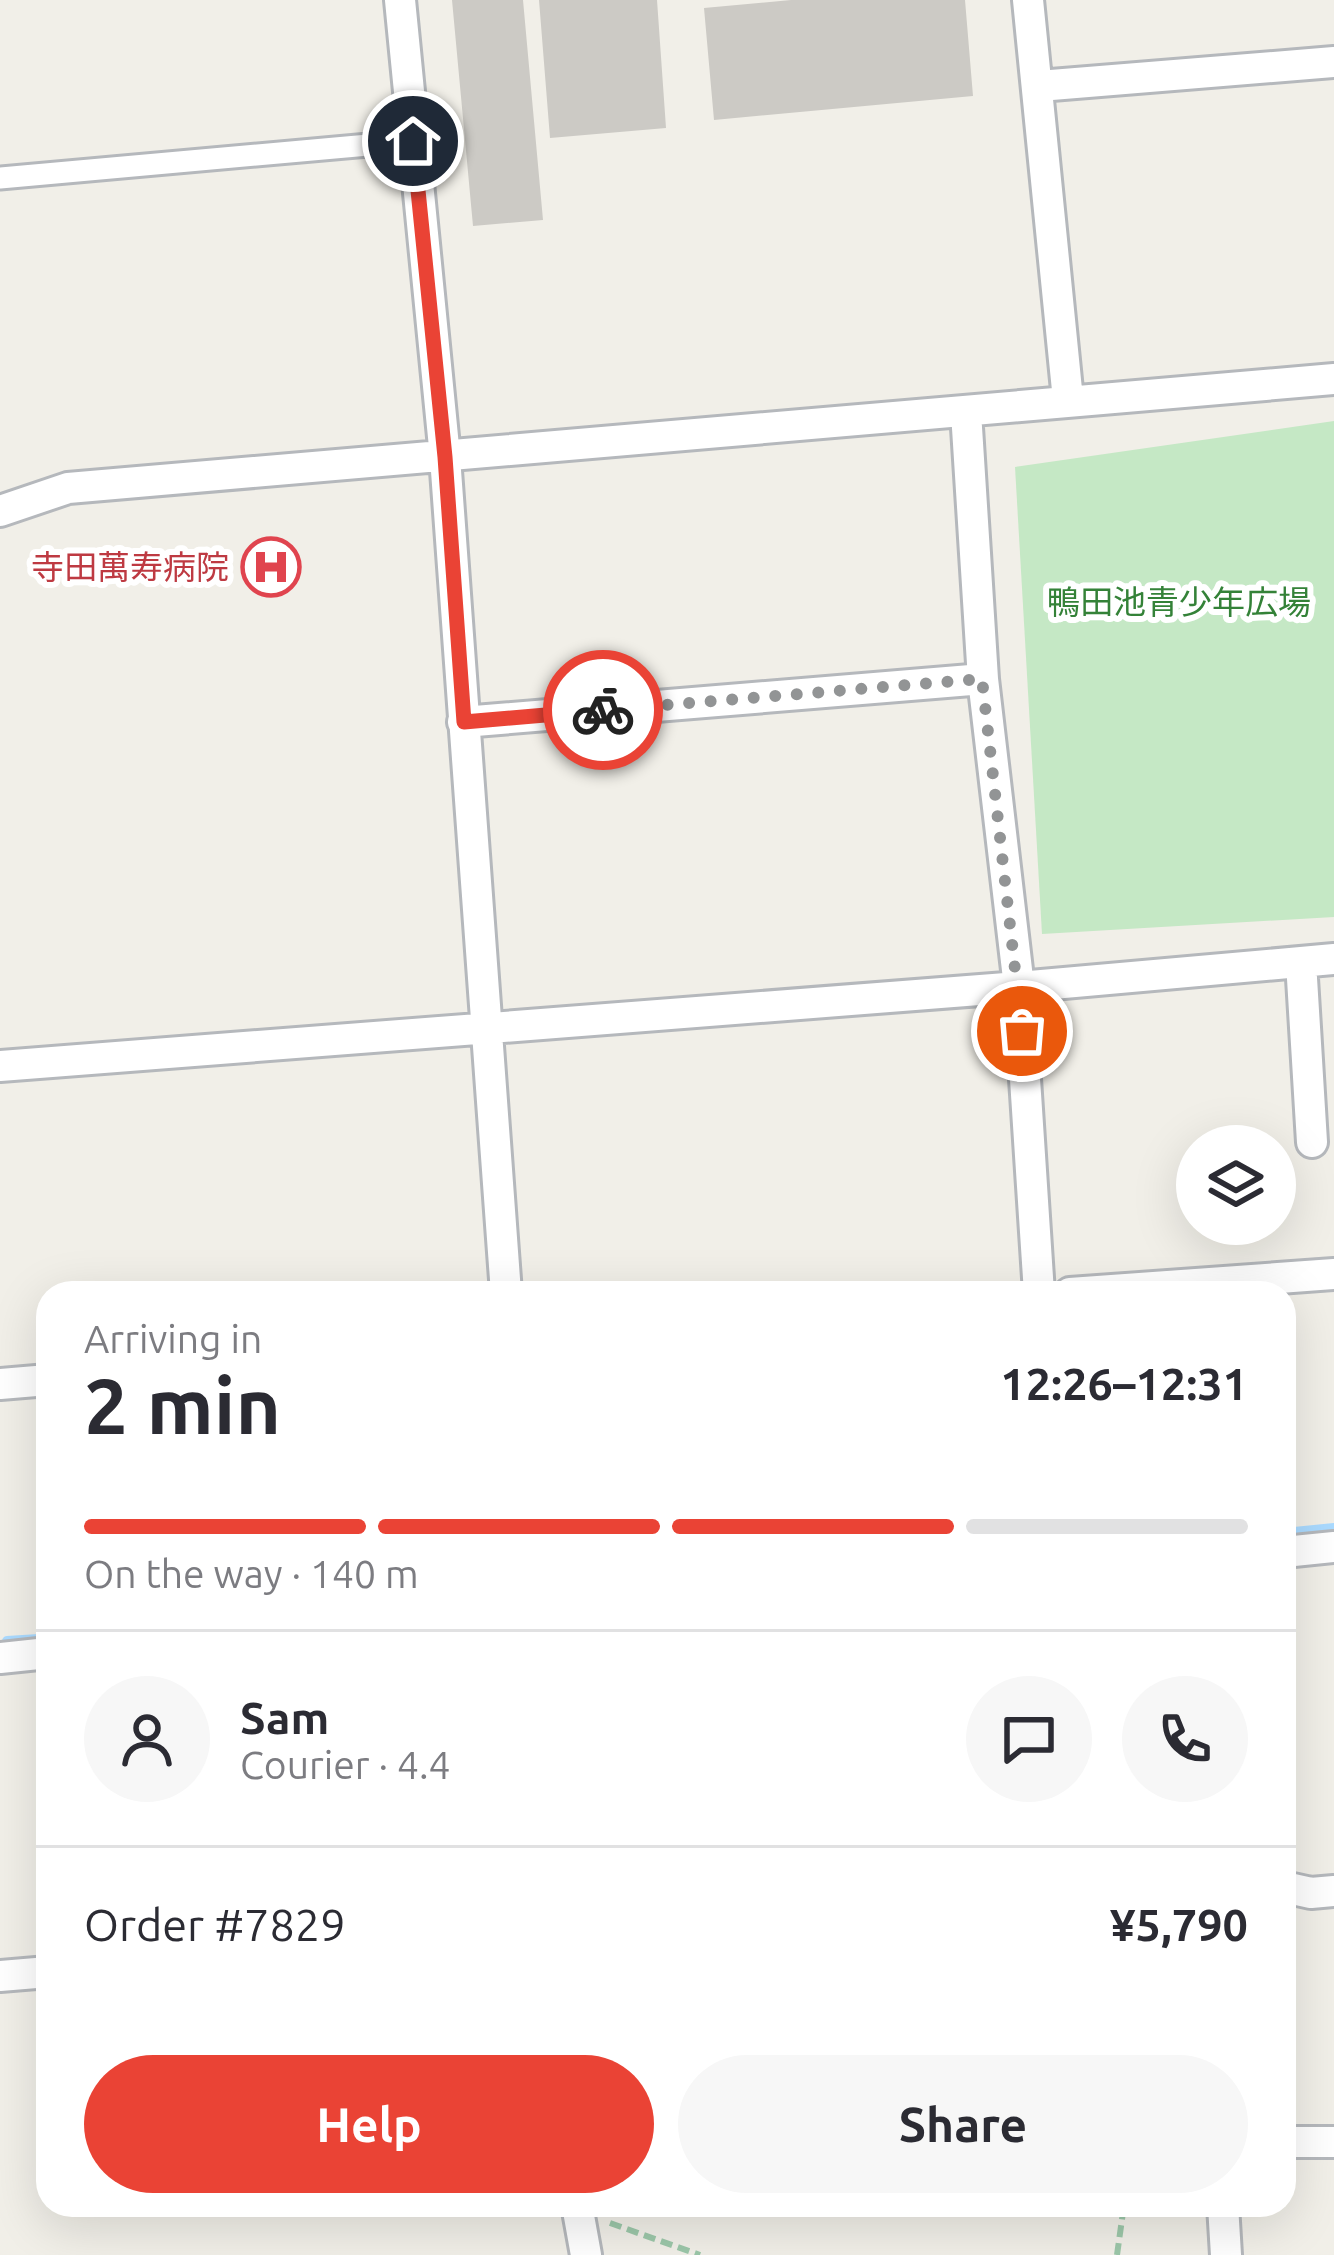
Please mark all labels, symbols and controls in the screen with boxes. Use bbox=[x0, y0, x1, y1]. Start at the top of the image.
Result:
pin bbox=[362, 90, 464, 192]
icon: home bbox=[380, 108, 446, 174]
hospital icon: 寺田萬寿病院 bbox=[240, 536, 302, 598]
place label: 寺田萬寿病院 bbox=[31, 548, 229, 585]
park label: 鴨田池青少年広場 bbox=[1047, 583, 1311, 620]
courier bbox=[543, 650, 663, 770]
icon: bike bbox=[570, 677, 636, 743]
pin bbox=[971, 980, 1073, 1082]
icon: bag bbox=[989, 998, 1055, 1064]
map controls bbox=[1176, 1125, 1296, 1245]
button: layers bbox=[1176, 1125, 1296, 1245]
text: Arriving in bbox=[84, 1317, 262, 1360]
text: 12:26–12:31 bbox=[1000, 1358, 1248, 1409]
text: 2 min bbox=[84, 1361, 281, 1449]
text: On the way · 140 m bbox=[84, 1552, 419, 1595]
button: person bbox=[84, 1676, 210, 1802]
button: chat bbox=[966, 1676, 1092, 1802]
button: phone bbox=[1122, 1676, 1248, 1802]
text: Sam bbox=[240, 1692, 329, 1743]
text: Courier · 4.4 bbox=[240, 1743, 451, 1786]
text: Order #7829 bbox=[84, 1899, 346, 1950]
text: ¥5,790 bbox=[1110, 1899, 1248, 1950]
button: Help bbox=[84, 2055, 654, 2193]
button: Share bbox=[678, 2055, 1248, 2193]

